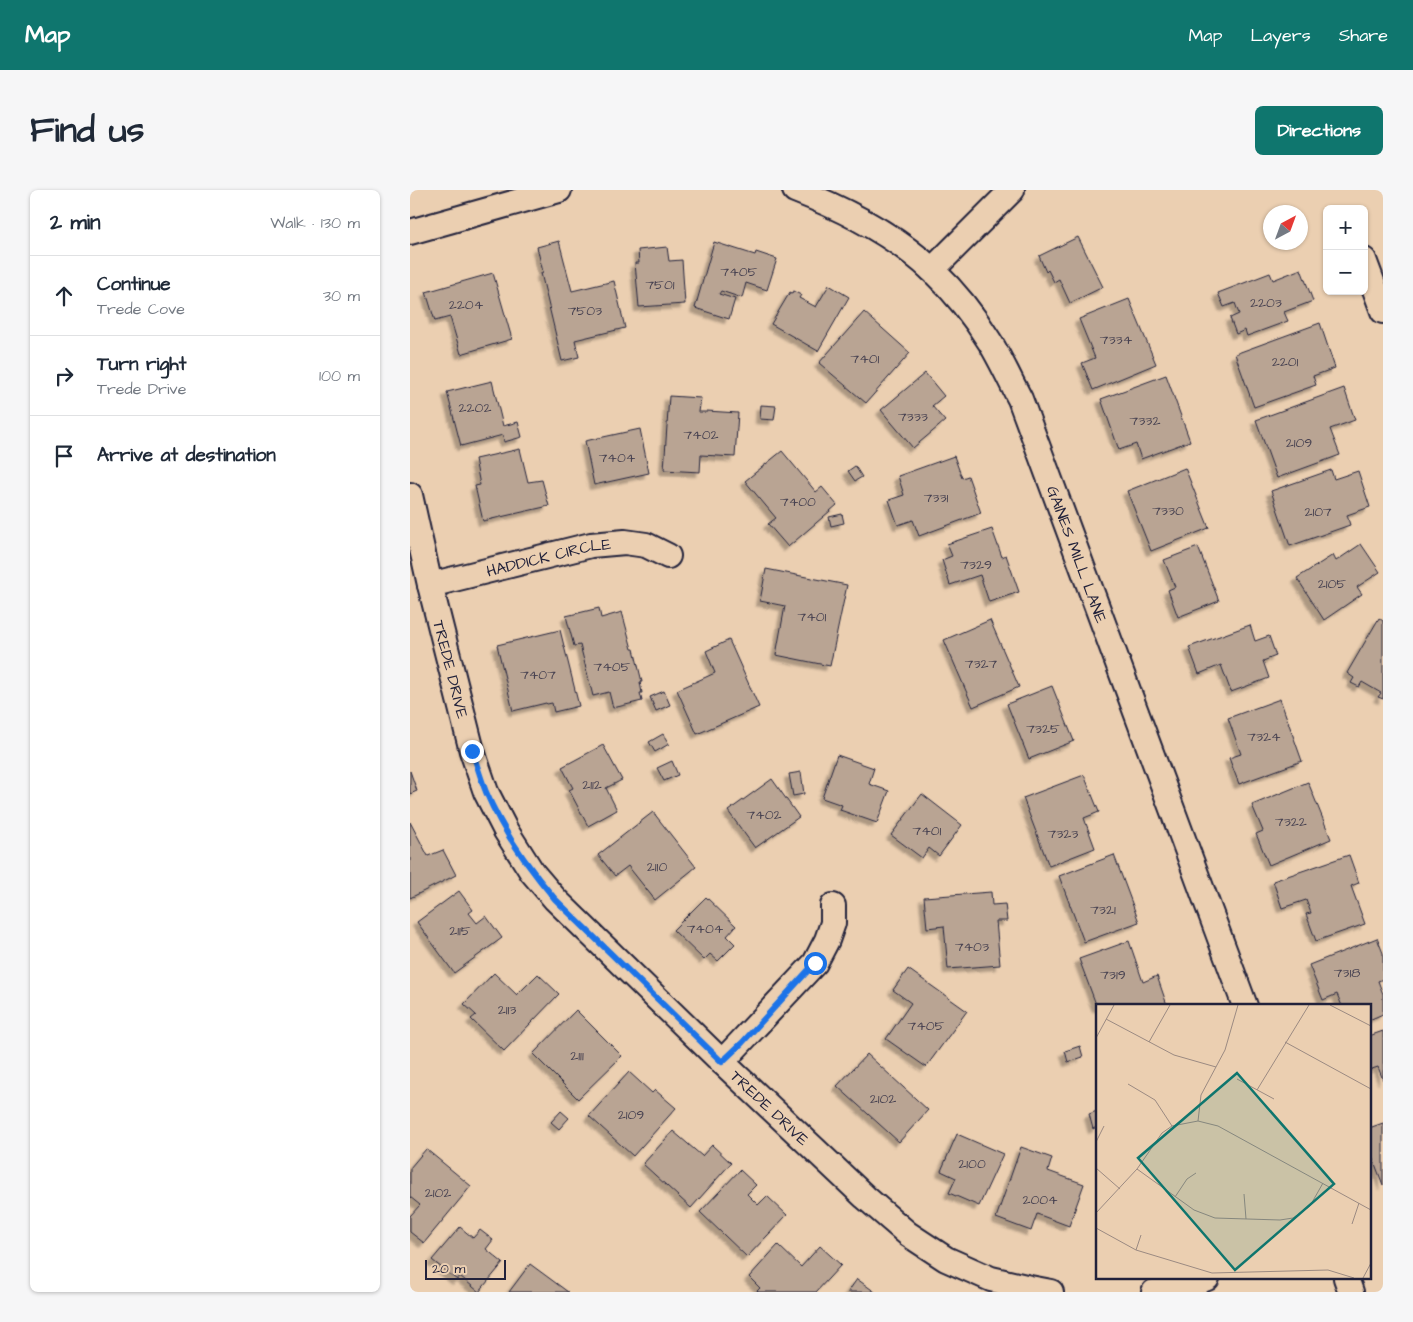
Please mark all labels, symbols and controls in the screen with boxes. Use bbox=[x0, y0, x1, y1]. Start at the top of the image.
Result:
text: Map bbox=[25, 18, 70, 52]
text: Map bbox=[1188, 23, 1222, 48]
text: Layers bbox=[1250, 23, 1311, 48]
text: Share bbox=[1339, 23, 1388, 48]
text: Find us bbox=[30, 106, 144, 155]
button: Directions bbox=[1255, 106, 1383, 155]
north arrow bbox=[1263, 205, 1308, 250]
map controls bbox=[1323, 205, 1368, 295]
button: + bbox=[1323, 205, 1368, 250]
text: 2 min bbox=[50, 208, 100, 237]
text: Walk · 130 m bbox=[270, 212, 360, 234]
button: − bbox=[1323, 250, 1368, 295]
house number: 7405 bbox=[721, 262, 758, 282]
text: Continue bbox=[97, 271, 171, 298]
house number: 7501 bbox=[645, 275, 675, 295]
icon: ahead bbox=[50, 282, 78, 310]
text: 30 m bbox=[323, 285, 360, 307]
house number: 2203 bbox=[1250, 293, 1282, 313]
house number: 2204 bbox=[449, 295, 484, 315]
text: Trede Cove bbox=[97, 298, 185, 320]
house number: 7503 bbox=[568, 301, 602, 321]
house number: 7334 bbox=[1100, 330, 1133, 350]
house number: 7401 bbox=[851, 349, 880, 369]
text: Turn right bbox=[97, 351, 186, 378]
house number: 2201 bbox=[1272, 352, 1299, 372]
icon: right bbox=[50, 362, 78, 390]
text: 100 m bbox=[319, 365, 360, 387]
text: Trede Drive bbox=[97, 378, 186, 400]
house number: 2202 bbox=[459, 398, 491, 418]
house number: 7333 bbox=[898, 407, 928, 427]
house number: 7332 bbox=[1130, 411, 1160, 431]
house number: 7402 bbox=[684, 425, 719, 445]
house number: 2109 bbox=[1286, 433, 1312, 453]
icon: arrive bbox=[50, 442, 78, 470]
text: Arrive at destination bbox=[97, 442, 276, 469]
house number: 7404 bbox=[599, 448, 636, 468]
street label: GAINES MILL LANE bbox=[1041, 483, 1112, 627]
house number: 7331 bbox=[924, 488, 949, 508]
house number: 7400 bbox=[780, 492, 816, 512]
house number: 7330 bbox=[1152, 501, 1184, 521]
house number: 2107 bbox=[1304, 502, 1332, 522]
street label: HADDICK CIRCLE bbox=[484, 533, 612, 583]
house number: 7329 bbox=[960, 555, 992, 575]
house number: 2105 bbox=[1318, 574, 1346, 594]
house number: 7401 bbox=[798, 607, 827, 627]
street label: TREDE DRIVE bbox=[427, 618, 473, 721]
house number: 7327 bbox=[965, 654, 998, 674]
house number: 7405 bbox=[594, 657, 631, 677]
house number: 7407 bbox=[520, 665, 556, 685]
house number: 7325 bbox=[1026, 719, 1060, 739]
house number: 7324 bbox=[1247, 727, 1281, 747]
route end bbox=[461, 740, 484, 763]
house number: 2112 bbox=[582, 775, 602, 795]
house number: 7402 bbox=[747, 805, 782, 825]
house number: 7322 bbox=[1275, 812, 1307, 832]
house number: 7401 bbox=[913, 821, 942, 841]
house number: 7323 bbox=[1048, 824, 1078, 844]
house number: 2110 bbox=[647, 857, 667, 877]
house number: 7321 bbox=[1090, 900, 1116, 920]
house number: 7404 bbox=[687, 919, 724, 939]
house number: 2115 bbox=[449, 921, 471, 941]
house number: 7403 bbox=[955, 937, 989, 957]
route start bbox=[804, 952, 827, 975]
house number: 7318 bbox=[1334, 963, 1360, 983]
house number: 7319 bbox=[1100, 965, 1126, 985]
house number: 2113 bbox=[498, 1000, 516, 1020]
inset map bbox=[1096, 1004, 1371, 1280]
house number: 7405 bbox=[908, 1016, 945, 1036]
house number: 2111 bbox=[570, 1046, 584, 1066]
street label: TREDE DRIVE bbox=[725, 1065, 814, 1151]
house number: 2102 bbox=[870, 1089, 896, 1109]
house number: 2109 bbox=[618, 1105, 644, 1125]
house number: 2100 bbox=[958, 1154, 986, 1174]
house number: 2102 bbox=[425, 1183, 451, 1203]
house number: 2004 bbox=[1022, 1190, 1058, 1210]
scale bar bbox=[425, 1257, 506, 1280]
text: 20 m bbox=[432, 1259, 465, 1279]

